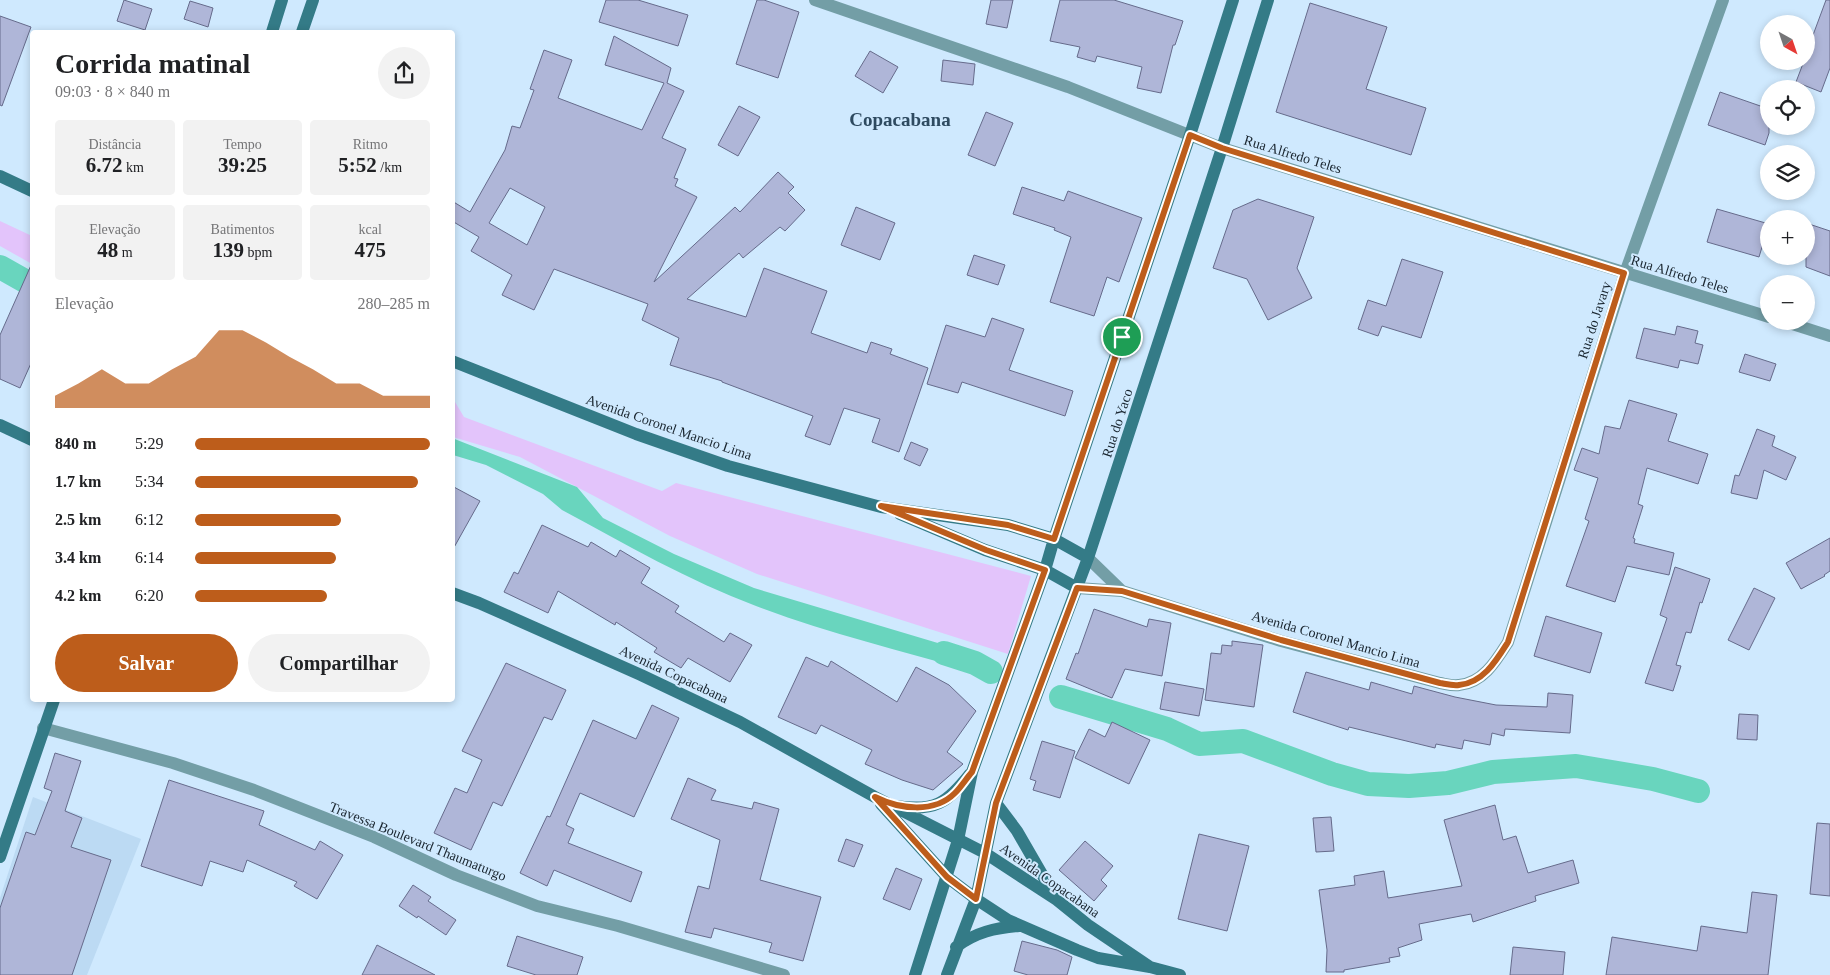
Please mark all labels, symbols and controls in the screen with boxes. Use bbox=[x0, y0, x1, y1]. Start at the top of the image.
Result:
north arrow bbox=[1760, 15, 1815, 70]
map controls bbox=[1760, 15, 1815, 330]
button: share bbox=[378, 47, 430, 99]
text: Corrida matinal bbox=[55, 48, 250, 79]
button: locate bbox=[1760, 80, 1815, 135]
text: 09:03 · 8 × 840 m bbox=[55, 83, 170, 100]
district label: Copacabana bbox=[849, 109, 951, 130]
street label: Rua Alfredo Teles bbox=[1242, 132, 1344, 176]
text: Distância bbox=[88, 137, 141, 152]
text: Tempo bbox=[223, 137, 262, 152]
text: Ritmo bbox=[353, 137, 388, 152]
button: layers bbox=[1760, 145, 1815, 200]
text: 6.72 bbox=[86, 153, 123, 177]
text: 39:25 bbox=[218, 153, 267, 177]
text: 5:52 bbox=[338, 153, 377, 177]
text: km bbox=[123, 160, 144, 175]
text: /km bbox=[377, 160, 402, 175]
button: + bbox=[1760, 210, 1815, 265]
text: Elevação bbox=[89, 222, 140, 237]
text: Batimentos bbox=[211, 222, 274, 237]
text: kcal bbox=[358, 222, 382, 237]
text: 48 bbox=[97, 238, 118, 262]
text: 139 bbox=[213, 238, 244, 262]
text: 475 bbox=[354, 238, 386, 262]
text: m bbox=[118, 245, 133, 260]
text: bpm bbox=[244, 245, 272, 260]
street label: Rua Alfredo Teles bbox=[1629, 252, 1731, 296]
button: − bbox=[1760, 275, 1815, 330]
street label: Rua do Javary bbox=[1575, 280, 1614, 361]
text: Elevação bbox=[55, 295, 114, 312]
text: 280–285 m bbox=[358, 295, 430, 312]
pin bbox=[1101, 316, 1143, 358]
icon: arrive bbox=[1108, 323, 1136, 351]
street label: Rua do Yaco bbox=[1099, 387, 1136, 459]
street label: Avenida Coronel Mancio Lima bbox=[584, 392, 754, 463]
text: 840 m bbox=[55, 435, 96, 452]
text: 5:29 bbox=[135, 435, 163, 452]
text: 1.7 km bbox=[55, 473, 101, 490]
text: 5:34 bbox=[135, 473, 163, 490]
text: 2.5 km bbox=[55, 511, 101, 528]
text: 6:12 bbox=[135, 511, 163, 528]
text: 3.4 km bbox=[55, 549, 101, 566]
text: 6:14 bbox=[135, 549, 163, 566]
text: 4.2 km bbox=[55, 587, 101, 604]
text: 6:20 bbox=[135, 587, 163, 604]
street label: Avenida Coronel Mancio Lima bbox=[1250, 608, 1422, 671]
button: Salvar bbox=[55, 634, 238, 692]
button: Compartilhar bbox=[248, 634, 430, 692]
street label: Avenida Copacabana bbox=[617, 643, 731, 707]
street label: Travessa Boulevard Thaumaturgo bbox=[327, 799, 508, 884]
street label: Avenida Copacabana bbox=[997, 840, 1103, 921]

